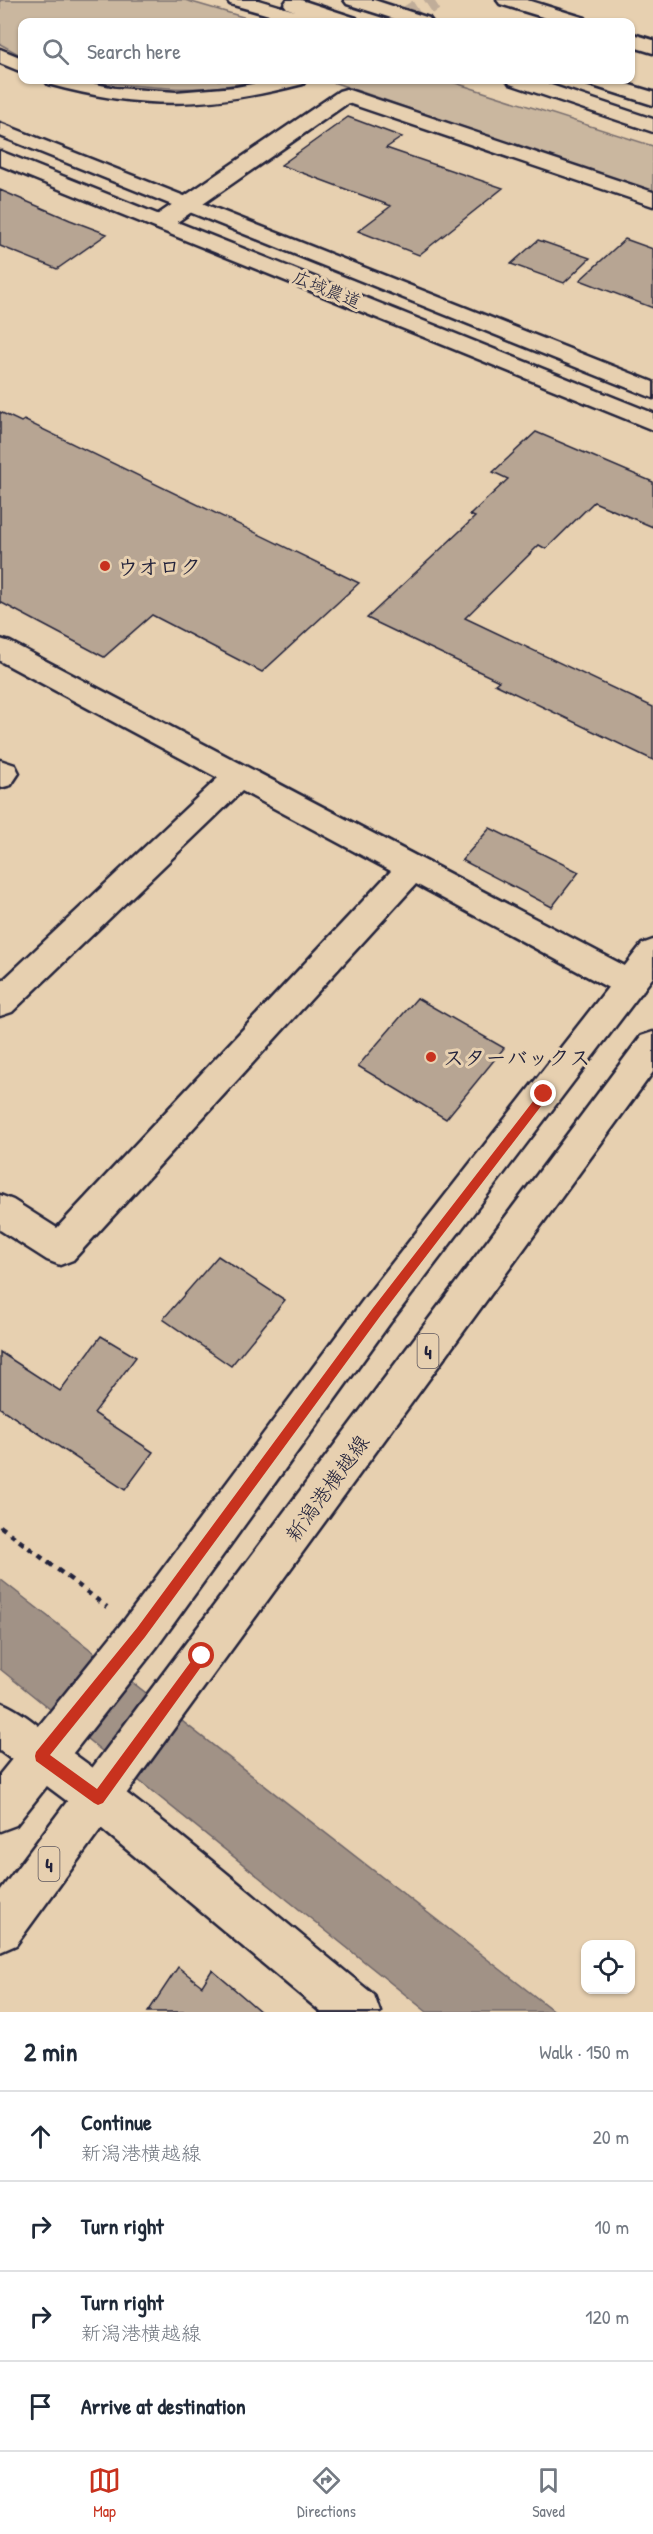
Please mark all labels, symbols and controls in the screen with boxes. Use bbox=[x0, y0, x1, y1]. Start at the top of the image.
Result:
search box bbox=[18, 18, 635, 84]
icon: search bbox=[39, 35, 72, 68]
text: Search here bbox=[87, 36, 181, 66]
street label: 広域農道 bbox=[289, 264, 365, 314]
place label: ウオロク bbox=[117, 552, 201, 581]
marker: ウオロク bbox=[98, 559, 112, 573]
place label: スターバックス bbox=[443, 1043, 590, 1072]
marker: スターバックス bbox=[424, 1050, 438, 1064]
route end bbox=[530, 1080, 556, 1106]
road number: 4 bbox=[418, 1334, 438, 1368]
street label: 新潟港横越線 bbox=[278, 1429, 376, 1547]
route start bbox=[188, 1642, 214, 1668]
road number: 4 bbox=[38, 1847, 60, 1881]
map controls bbox=[581, 1940, 635, 1994]
button: locate bbox=[581, 1940, 635, 1994]
text: 2 min bbox=[24, 2034, 77, 2069]
text: Walk · 150 m bbox=[539, 2038, 629, 2065]
text: Continue bbox=[81, 2107, 152, 2137]
icon: ahead bbox=[24, 2120, 57, 2153]
text: 20 m bbox=[592, 2123, 629, 2150]
text: 新潟港横越線 bbox=[81, 2139, 201, 2166]
icon: right bbox=[24, 2210, 57, 2243]
text: Turn right bbox=[81, 2211, 164, 2241]
text: 10 m bbox=[595, 2213, 629, 2240]
text: Turn right bbox=[81, 2287, 164, 2317]
icon: right bbox=[24, 2300, 57, 2333]
text: 120 m bbox=[585, 2303, 629, 2330]
text: 新潟港横越線 bbox=[81, 2319, 201, 2346]
icon: arrive bbox=[24, 2390, 57, 2423]
text: Arrive at destination bbox=[81, 2391, 246, 2421]
tab: Map bbox=[88, 2464, 121, 2522]
tab: Directions bbox=[297, 2464, 356, 2522]
tab: Saved bbox=[532, 2464, 565, 2522]

